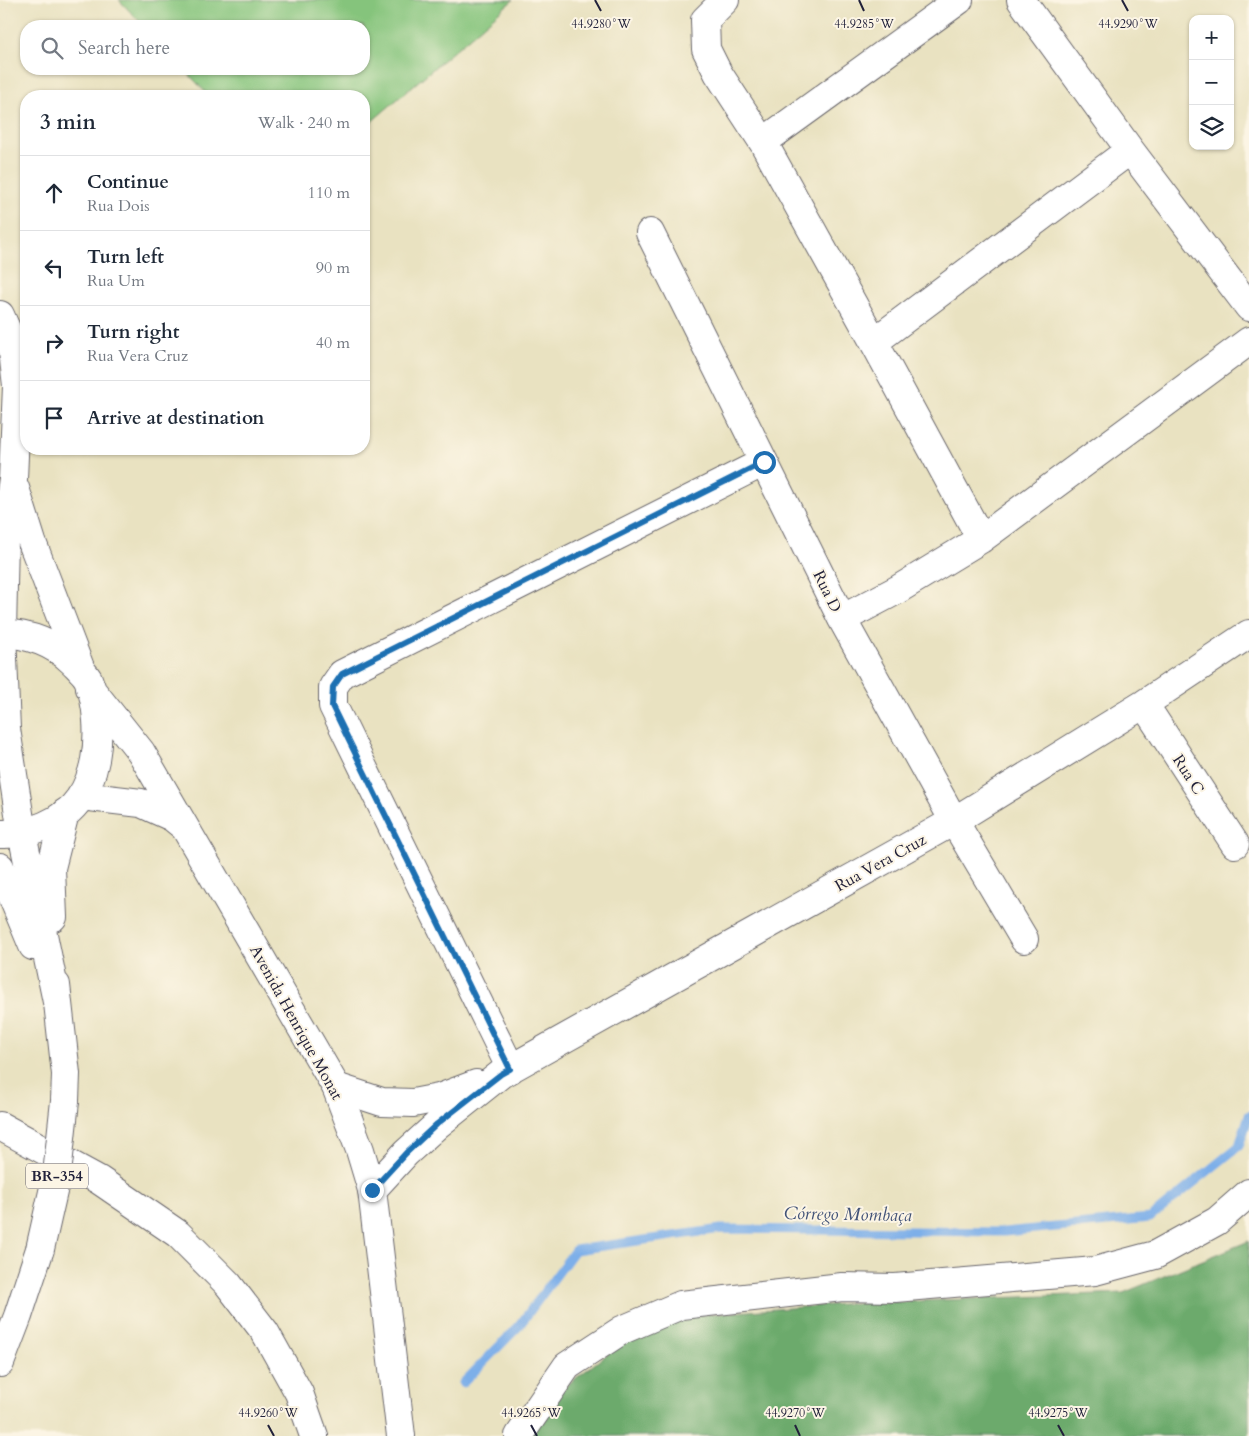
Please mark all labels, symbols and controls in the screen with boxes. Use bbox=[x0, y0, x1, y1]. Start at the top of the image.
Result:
map controls bbox=[1189, 15, 1234, 150]
button: + bbox=[1189, 15, 1234, 60]
text: 44.9280°W bbox=[571, 16, 631, 32]
text: 44.9285°W bbox=[834, 16, 894, 32]
text: 44.9290°W bbox=[1098, 16, 1158, 32]
search box bbox=[20, 20, 370, 75]
icon: search bbox=[38, 34, 66, 62]
text: Search here bbox=[78, 35, 170, 61]
button: − bbox=[1189, 60, 1234, 105]
button: layers bbox=[1189, 105, 1234, 150]
text: 3 min bbox=[40, 108, 96, 137]
text: Walk · 240 m bbox=[258, 112, 350, 134]
text: Continue bbox=[87, 169, 169, 195]
icon: ahead bbox=[40, 179, 68, 207]
text: 110 m bbox=[308, 182, 350, 204]
text: Rua Dois bbox=[87, 195, 150, 217]
text: Turn left bbox=[87, 244, 164, 270]
icon: left bbox=[40, 254, 68, 282]
text: 90 m bbox=[316, 257, 350, 279]
text: Rua Um bbox=[87, 270, 145, 292]
text: Turn right bbox=[87, 319, 179, 345]
icon: right bbox=[40, 329, 68, 357]
text: 40 m bbox=[316, 332, 350, 354]
text: Rua Vera Cruz bbox=[87, 345, 188, 367]
icon: arrive bbox=[40, 404, 68, 432]
text: Arrive at destination bbox=[87, 405, 264, 431]
route start bbox=[753, 451, 776, 474]
street label: Rua D bbox=[808, 567, 847, 616]
street label: Rua C bbox=[1167, 750, 1209, 799]
street label: Rua Vera Cruz bbox=[831, 829, 930, 897]
street label: Avenida Henrique Monat bbox=[244, 941, 348, 1104]
road number: BR-354 bbox=[26, 1164, 88, 1188]
route end bbox=[361, 1179, 384, 1202]
water label: Córrego Mombaça bbox=[784, 1201, 912, 1228]
text: 44.9260°W bbox=[238, 1405, 298, 1421]
text: 44.9265°W bbox=[501, 1405, 561, 1421]
text: 44.9270°W bbox=[765, 1405, 825, 1421]
text: 44.9275°W bbox=[1028, 1405, 1088, 1421]

